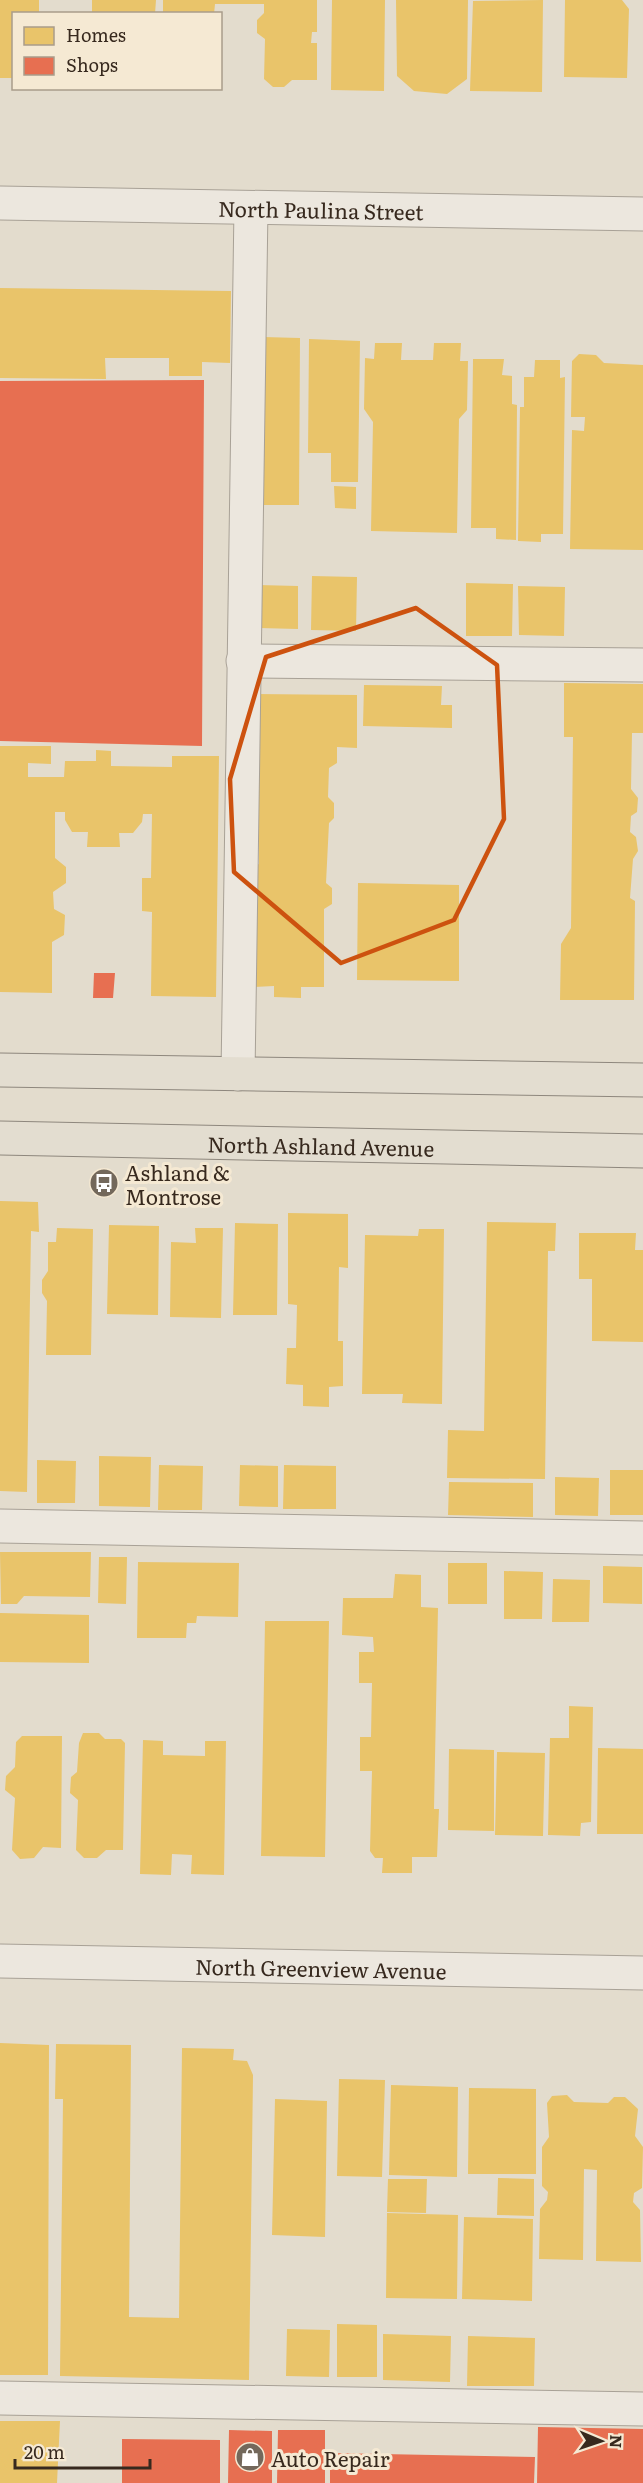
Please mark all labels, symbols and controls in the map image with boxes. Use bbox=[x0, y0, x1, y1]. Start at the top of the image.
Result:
legend bbox=[12, 12, 222, 90]
text: Homes bbox=[66, 21, 126, 48]
text: Shops bbox=[66, 51, 118, 78]
street label: North Paulina Street bbox=[218, 191, 424, 226]
street label: North Ashland Avenue bbox=[207, 1127, 435, 1162]
place label: Ashland & Montrose bbox=[125, 1156, 230, 1211]
bus stop icon: Ashland & Montrose bbox=[88, 1167, 120, 1199]
street label: North Greenview Avenue bbox=[195, 1949, 447, 1985]
north arrow bbox=[571, 2411, 631, 2471]
scale bar bbox=[15, 2432, 150, 2470]
text: N bbox=[605, 2434, 629, 2449]
text: 20 m bbox=[24, 2438, 65, 2465]
shop icon: Auto Repair bbox=[234, 2441, 266, 2473]
place label: Auto Repair bbox=[271, 2442, 390, 2473]

